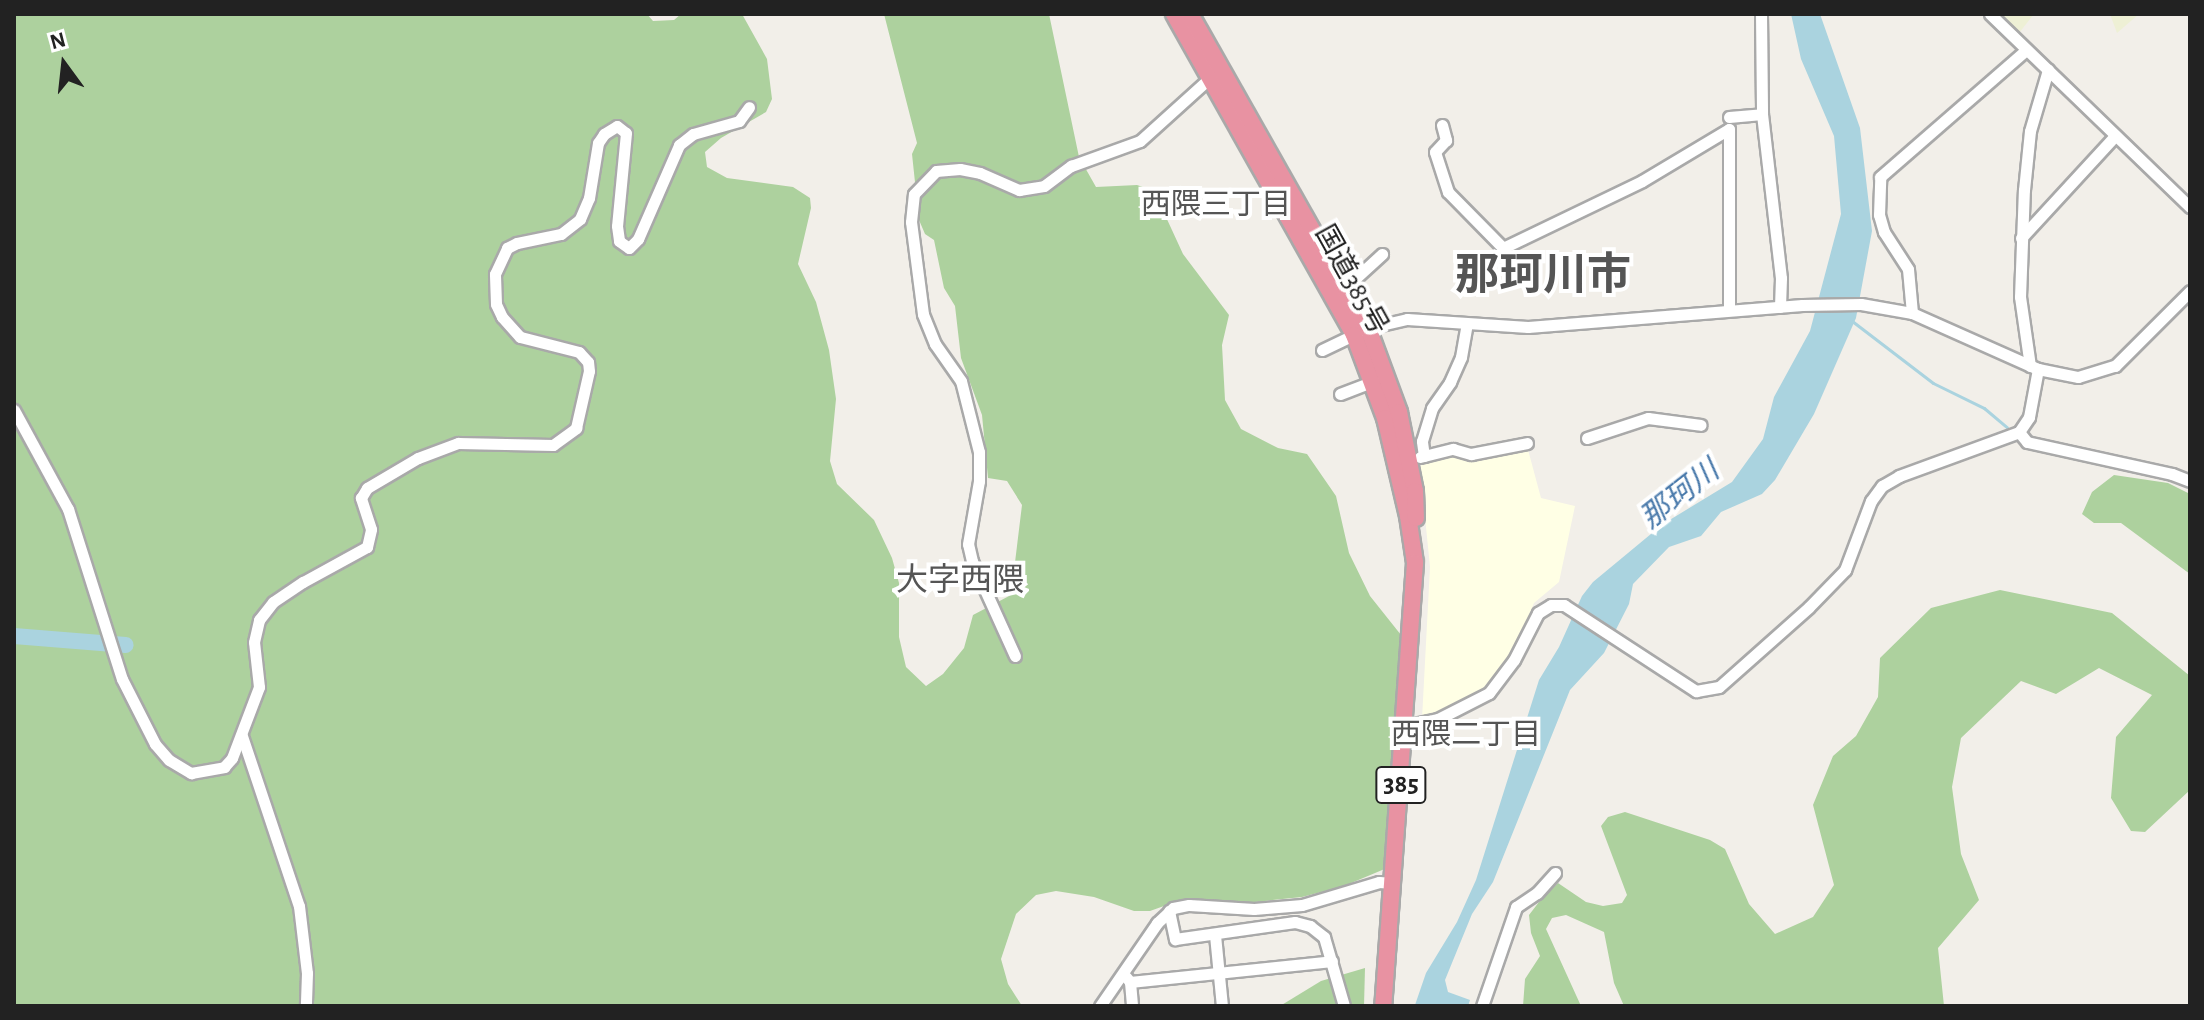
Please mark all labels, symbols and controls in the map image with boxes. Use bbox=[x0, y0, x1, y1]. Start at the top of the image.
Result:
north arrow bbox=[24, 24, 104, 104]
text: N bbox=[48, 28, 68, 53]
district label: 西隈三丁目 bbox=[1141, 187, 1291, 223]
street label: 国道385号 bbox=[1307, 219, 1395, 341]
district label: 那珂川市 bbox=[1455, 250, 1631, 302]
water label: 那珂川 bbox=[1633, 453, 1727, 537]
district label: 大字西隈 bbox=[896, 561, 1024, 599]
district label: 西隈二丁目 bbox=[1391, 717, 1541, 753]
road number: 385 bbox=[1375, 763, 1427, 807]

